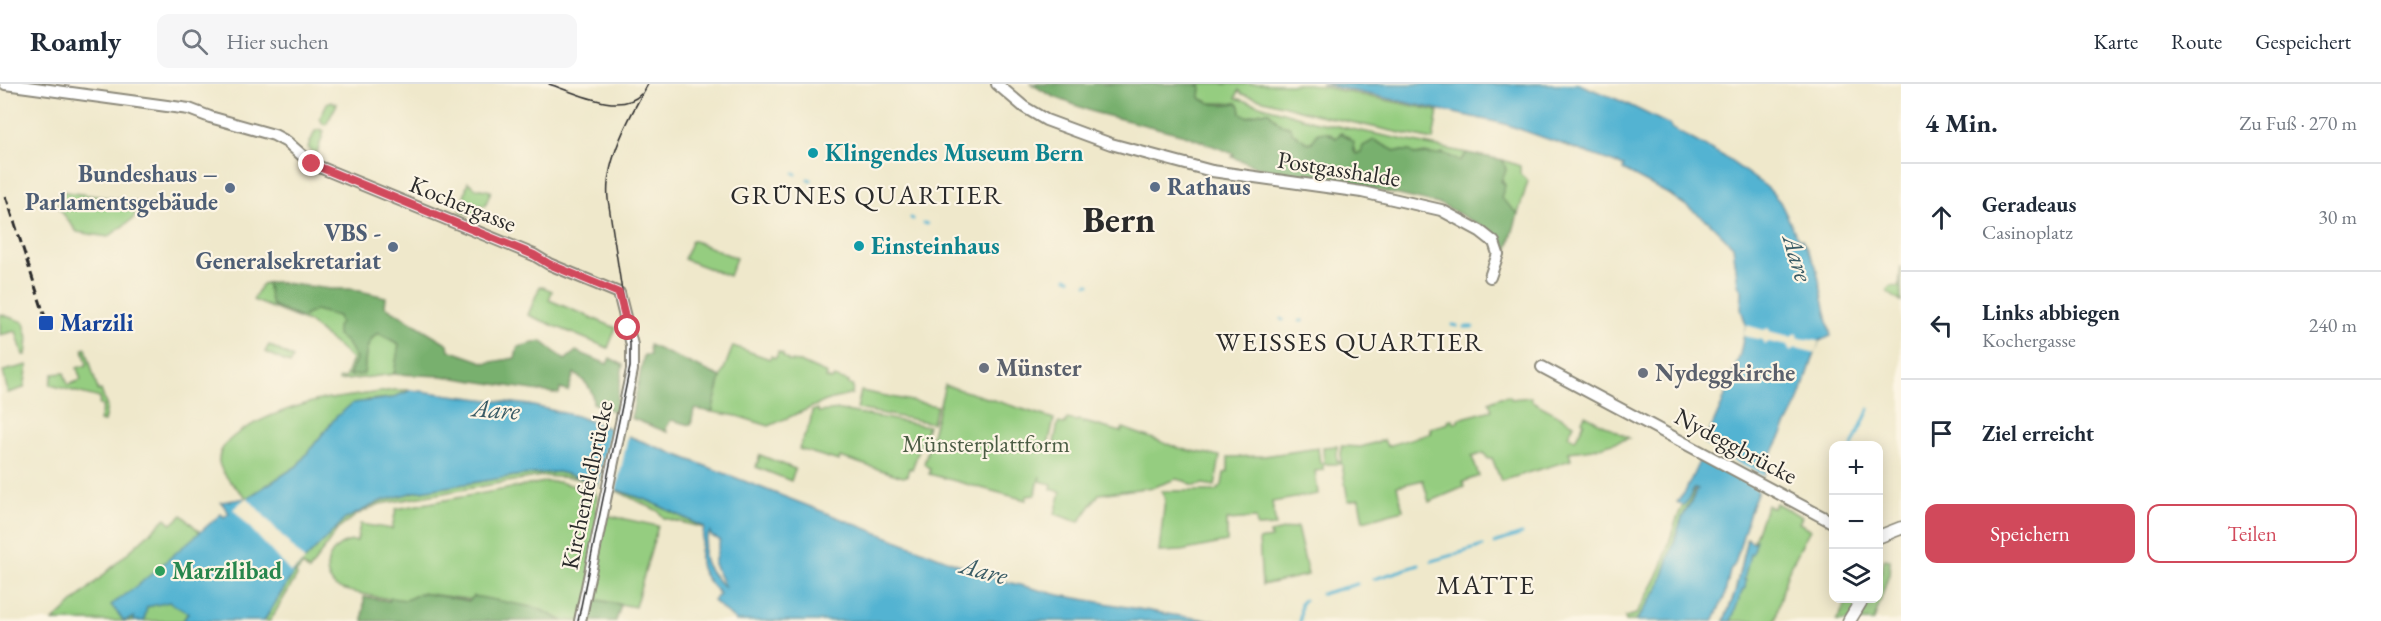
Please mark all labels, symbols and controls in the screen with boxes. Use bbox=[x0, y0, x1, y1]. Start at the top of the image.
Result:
search box bbox=[157, 14, 577, 68]
text: Roamly bbox=[30, 23, 121, 59]
icon: search bbox=[178, 25, 211, 58]
text: Hier suchen bbox=[226, 27, 329, 56]
text: Karte bbox=[2094, 28, 2138, 55]
text: Route bbox=[2171, 28, 2222, 55]
text: Gespeichert bbox=[2255, 28, 2351, 55]
text: 4 Min. bbox=[1925, 106, 1998, 140]
text: Zu Fuß · 270 m bbox=[2239, 110, 2357, 136]
place label: Klingendes Museum Bern bbox=[825, 137, 1084, 169]
street label: Postgasshalde bbox=[1275, 144, 1403, 194]
marker: Klingendes Museum Bern bbox=[806, 146, 820, 160]
route end bbox=[298, 150, 324, 176]
place label: Bundeshaus – Parlamentsgebäude bbox=[25, 158, 218, 218]
street label: Kochergasse bbox=[405, 168, 521, 239]
place label: Rathaus bbox=[1167, 171, 1251, 202]
district label: GRÜNES QUARTIER bbox=[730, 177, 1004, 212]
marker: Rathaus bbox=[1148, 180, 1162, 194]
marker: Bundeshaus – Parlamentsgebäude bbox=[223, 181, 237, 195]
text: Geradeaus bbox=[1982, 190, 2076, 219]
district label: Bern bbox=[1083, 196, 1155, 243]
icon: ahead bbox=[1925, 201, 1958, 234]
text: 30 m bbox=[2318, 204, 2357, 230]
place label: VBS - Generalsekretariat bbox=[195, 217, 381, 276]
text: Casinoplatz bbox=[1982, 219, 2073, 245]
water label: Aare bbox=[1774, 228, 1822, 287]
place label: Einsteinhaus bbox=[871, 230, 1000, 261]
marker: Einsteinhaus bbox=[852, 239, 866, 253]
marker: VBS - Generalsekretariat bbox=[386, 240, 400, 254]
text: Links abbiegen bbox=[1982, 298, 2120, 327]
place label: Marzili bbox=[60, 307, 133, 338]
icon: left bbox=[1925, 309, 1958, 342]
text: 240 m bbox=[2309, 312, 2357, 338]
marker: Marzili bbox=[37, 314, 55, 332]
route start bbox=[614, 314, 640, 340]
district label: WEISSES QUARTIER bbox=[1216, 324, 1484, 359]
text: Kochergasse bbox=[1982, 327, 2076, 353]
place label: Münster bbox=[996, 352, 1082, 383]
place label: Nydeggkirche bbox=[1655, 357, 1795, 389]
marker: Münster bbox=[977, 361, 991, 375]
marker: Nydeggkirche bbox=[1636, 366, 1650, 380]
water label: Aare bbox=[469, 390, 522, 428]
street label: Kirchenfeldbrücke bbox=[553, 397, 620, 572]
street label: Nydeggbrücke bbox=[1669, 400, 1803, 491]
icon: arrive bbox=[1925, 417, 1958, 450]
text: Ziel erreicht bbox=[1982, 419, 2094, 448]
park label: Münsterplattform bbox=[902, 428, 1070, 459]
map controls bbox=[1829, 441, 1883, 603]
button: + bbox=[1829, 441, 1883, 495]
button: − bbox=[1829, 495, 1883, 549]
button: Speichern bbox=[1925, 504, 2135, 563]
button: Teilen bbox=[2147, 504, 2357, 563]
water label: Aare bbox=[955, 547, 1013, 593]
button: layers bbox=[1829, 549, 1883, 603]
place label: Marzilibad bbox=[172, 555, 283, 586]
marker: Marzilibad bbox=[153, 564, 167, 578]
district label: MATTE bbox=[1436, 567, 1536, 602]

